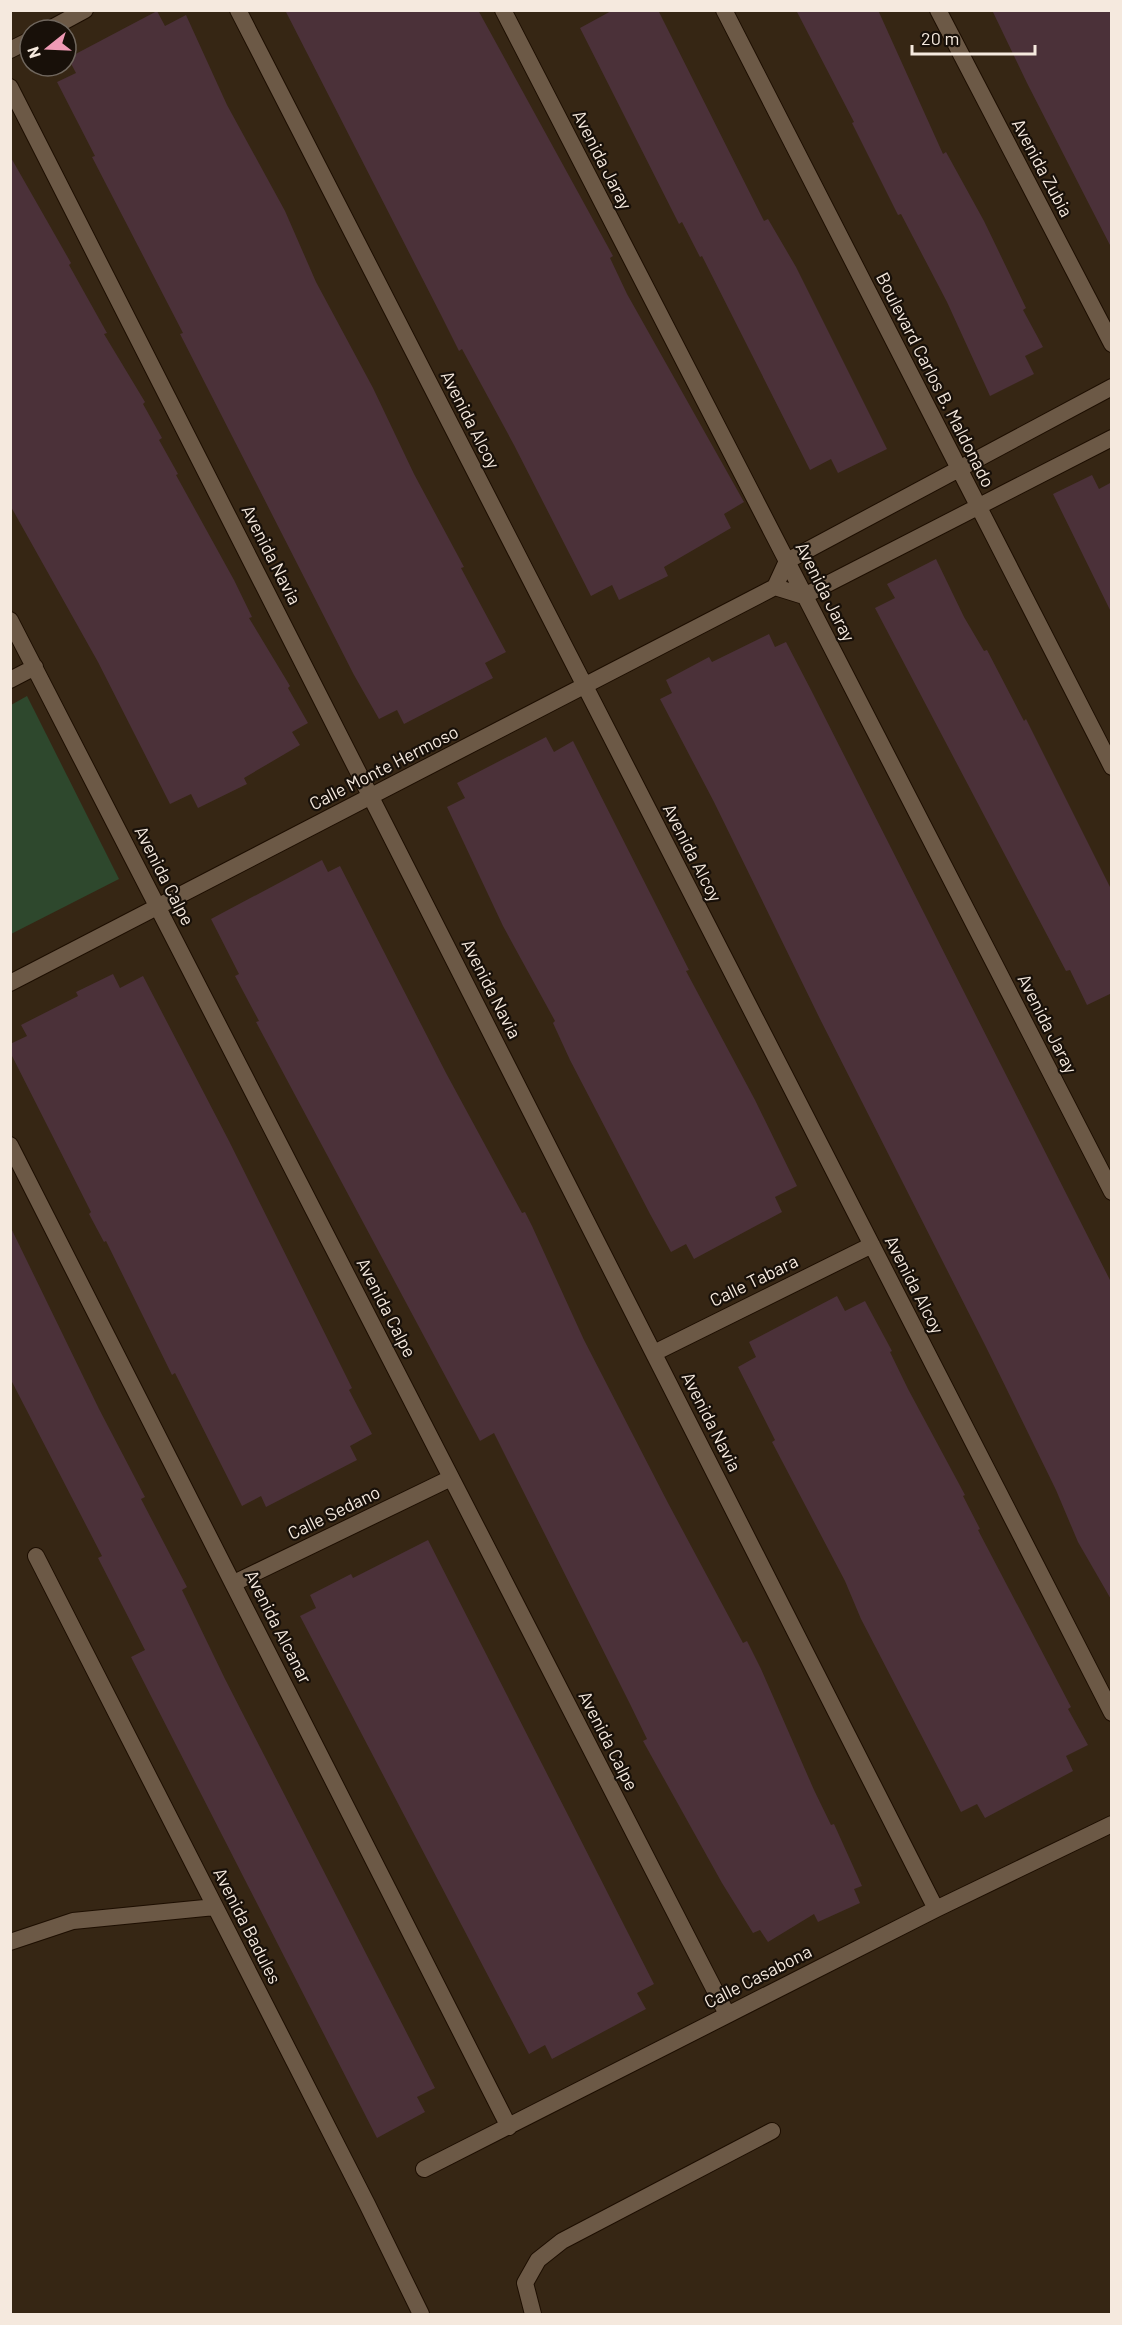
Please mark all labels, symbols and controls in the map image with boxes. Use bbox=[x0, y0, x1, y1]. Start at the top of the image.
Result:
north arrow bbox=[18, 18, 78, 78]
scale bar bbox=[912, 18, 1035, 56]
text: 20 m bbox=[921, 27, 959, 49]
text: N bbox=[23, 45, 44, 61]
street label: Avenida Jaray bbox=[568, 106, 637, 213]
street label: Avenida Zubia bbox=[1008, 115, 1078, 221]
street label: Boulevard Carlos B. Maldonado bbox=[872, 268, 1000, 491]
street label: Avenida Alcoy bbox=[437, 367, 505, 472]
street label: Avenida Navia bbox=[237, 501, 306, 608]
street label: Avenida Jaray bbox=[791, 538, 860, 645]
street label: Calle Monte Hermoso bbox=[305, 720, 462, 814]
street label: Avenida Alcoy bbox=[659, 800, 727, 905]
street label: Avenida Calpe bbox=[130, 822, 199, 929]
street label: Avenida Navia bbox=[457, 935, 526, 1042]
street label: Avenida Jaray bbox=[1013, 970, 1082, 1077]
street label: Avenida Alcoy bbox=[881, 1232, 949, 1337]
street label: Calle Tabara bbox=[706, 1249, 801, 1311]
street label: Avenida Calpe bbox=[352, 1254, 421, 1361]
street label: Avenida Navia bbox=[677, 1368, 746, 1475]
street label: Calle Sedano bbox=[284, 1480, 383, 1544]
street label: Avenida Alcanar bbox=[241, 1566, 317, 1687]
street label: Avenida Calpe bbox=[574, 1687, 643, 1794]
street label: Avenida Badules bbox=[209, 1864, 287, 1987]
street label: Calle Casabona bbox=[700, 1940, 815, 2013]

